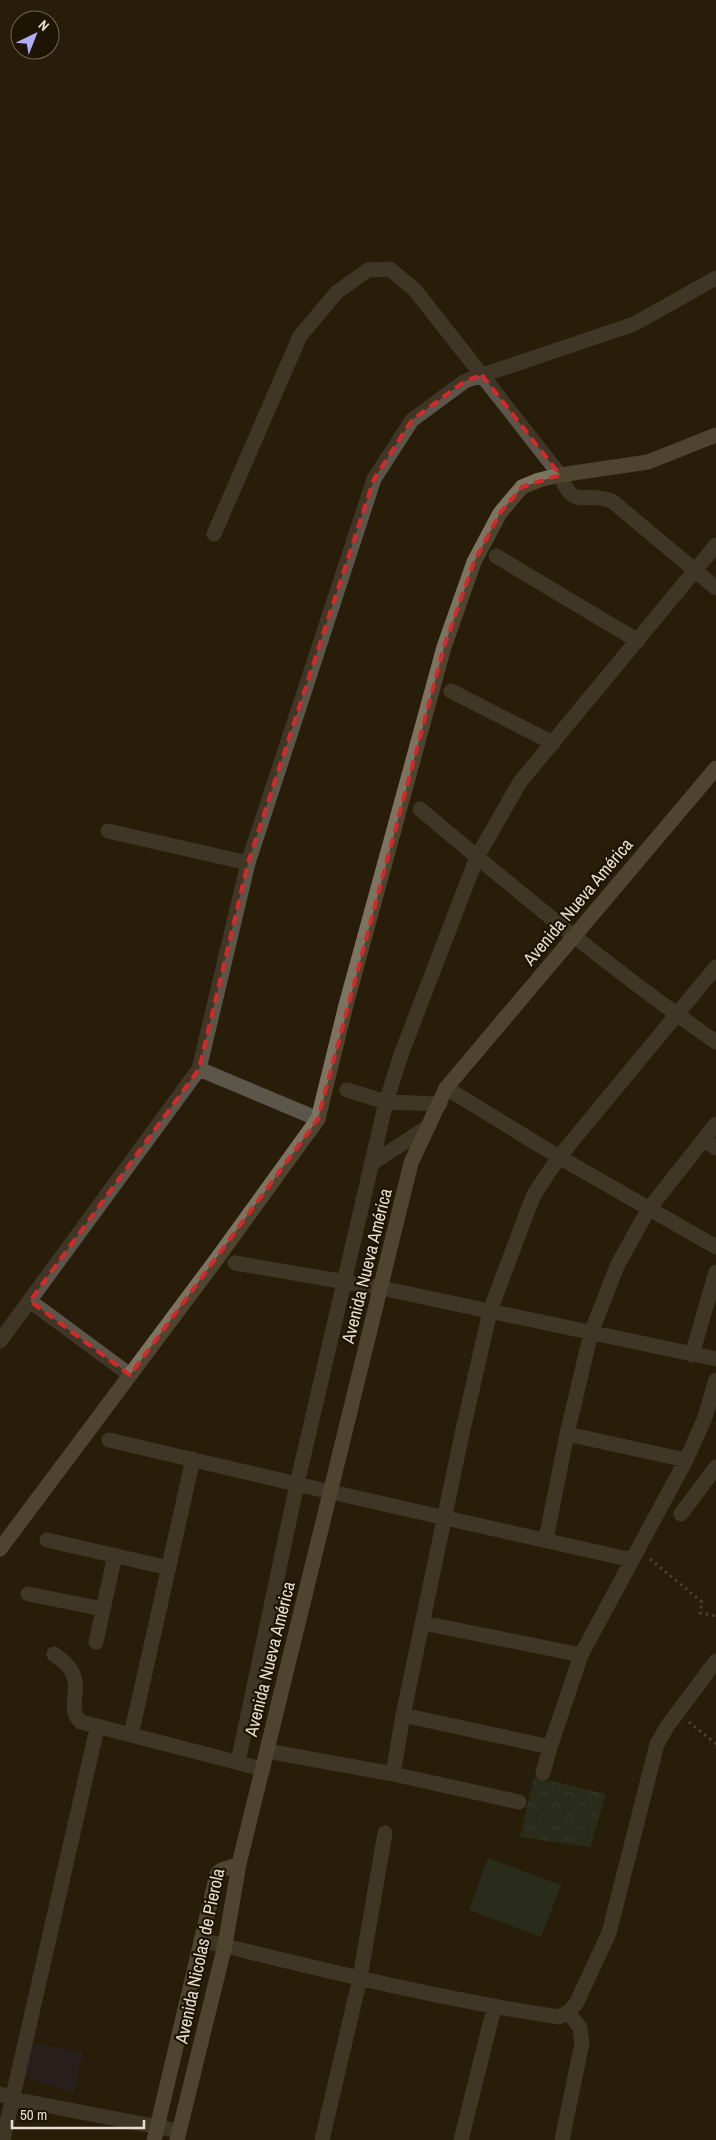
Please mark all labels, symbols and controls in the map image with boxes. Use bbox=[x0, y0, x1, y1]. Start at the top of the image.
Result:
north arrow bbox=[10, 10, 60, 60]
text: N bbox=[35, 16, 53, 35]
street label: Avenida Nueva América bbox=[516, 833, 638, 971]
street label: Avenida Nueva América bbox=[335, 1186, 398, 1347]
street label: Avenida Nueva América bbox=[238, 1579, 301, 1740]
street label: Avenida Nicolas de Pierola bbox=[169, 1866, 230, 2047]
scale bar bbox=[12, 2098, 145, 2130]
text: 50 m bbox=[20, 2104, 47, 2125]

